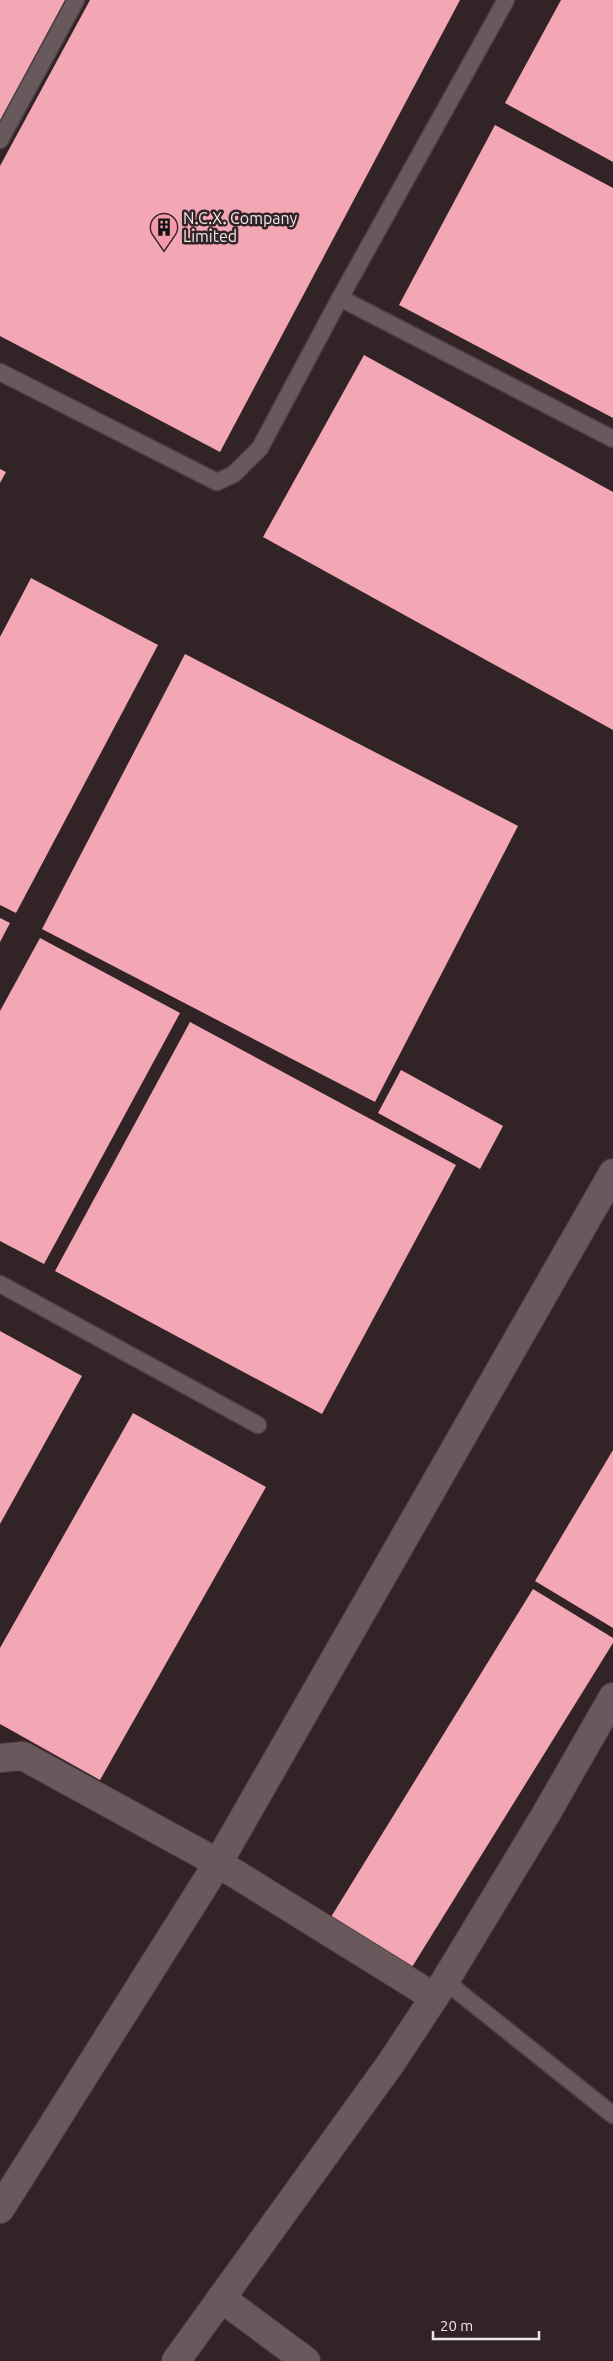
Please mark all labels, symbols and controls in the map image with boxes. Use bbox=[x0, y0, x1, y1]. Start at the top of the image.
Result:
place label: N.C.X. Company Limited bbox=[183, 209, 298, 245]
building icon: N.C.X. Company Limited bbox=[149, 212, 179, 251]
scale bar bbox=[433, 2308, 539, 2340]
text: 20 m bbox=[440, 2317, 473, 2334]

